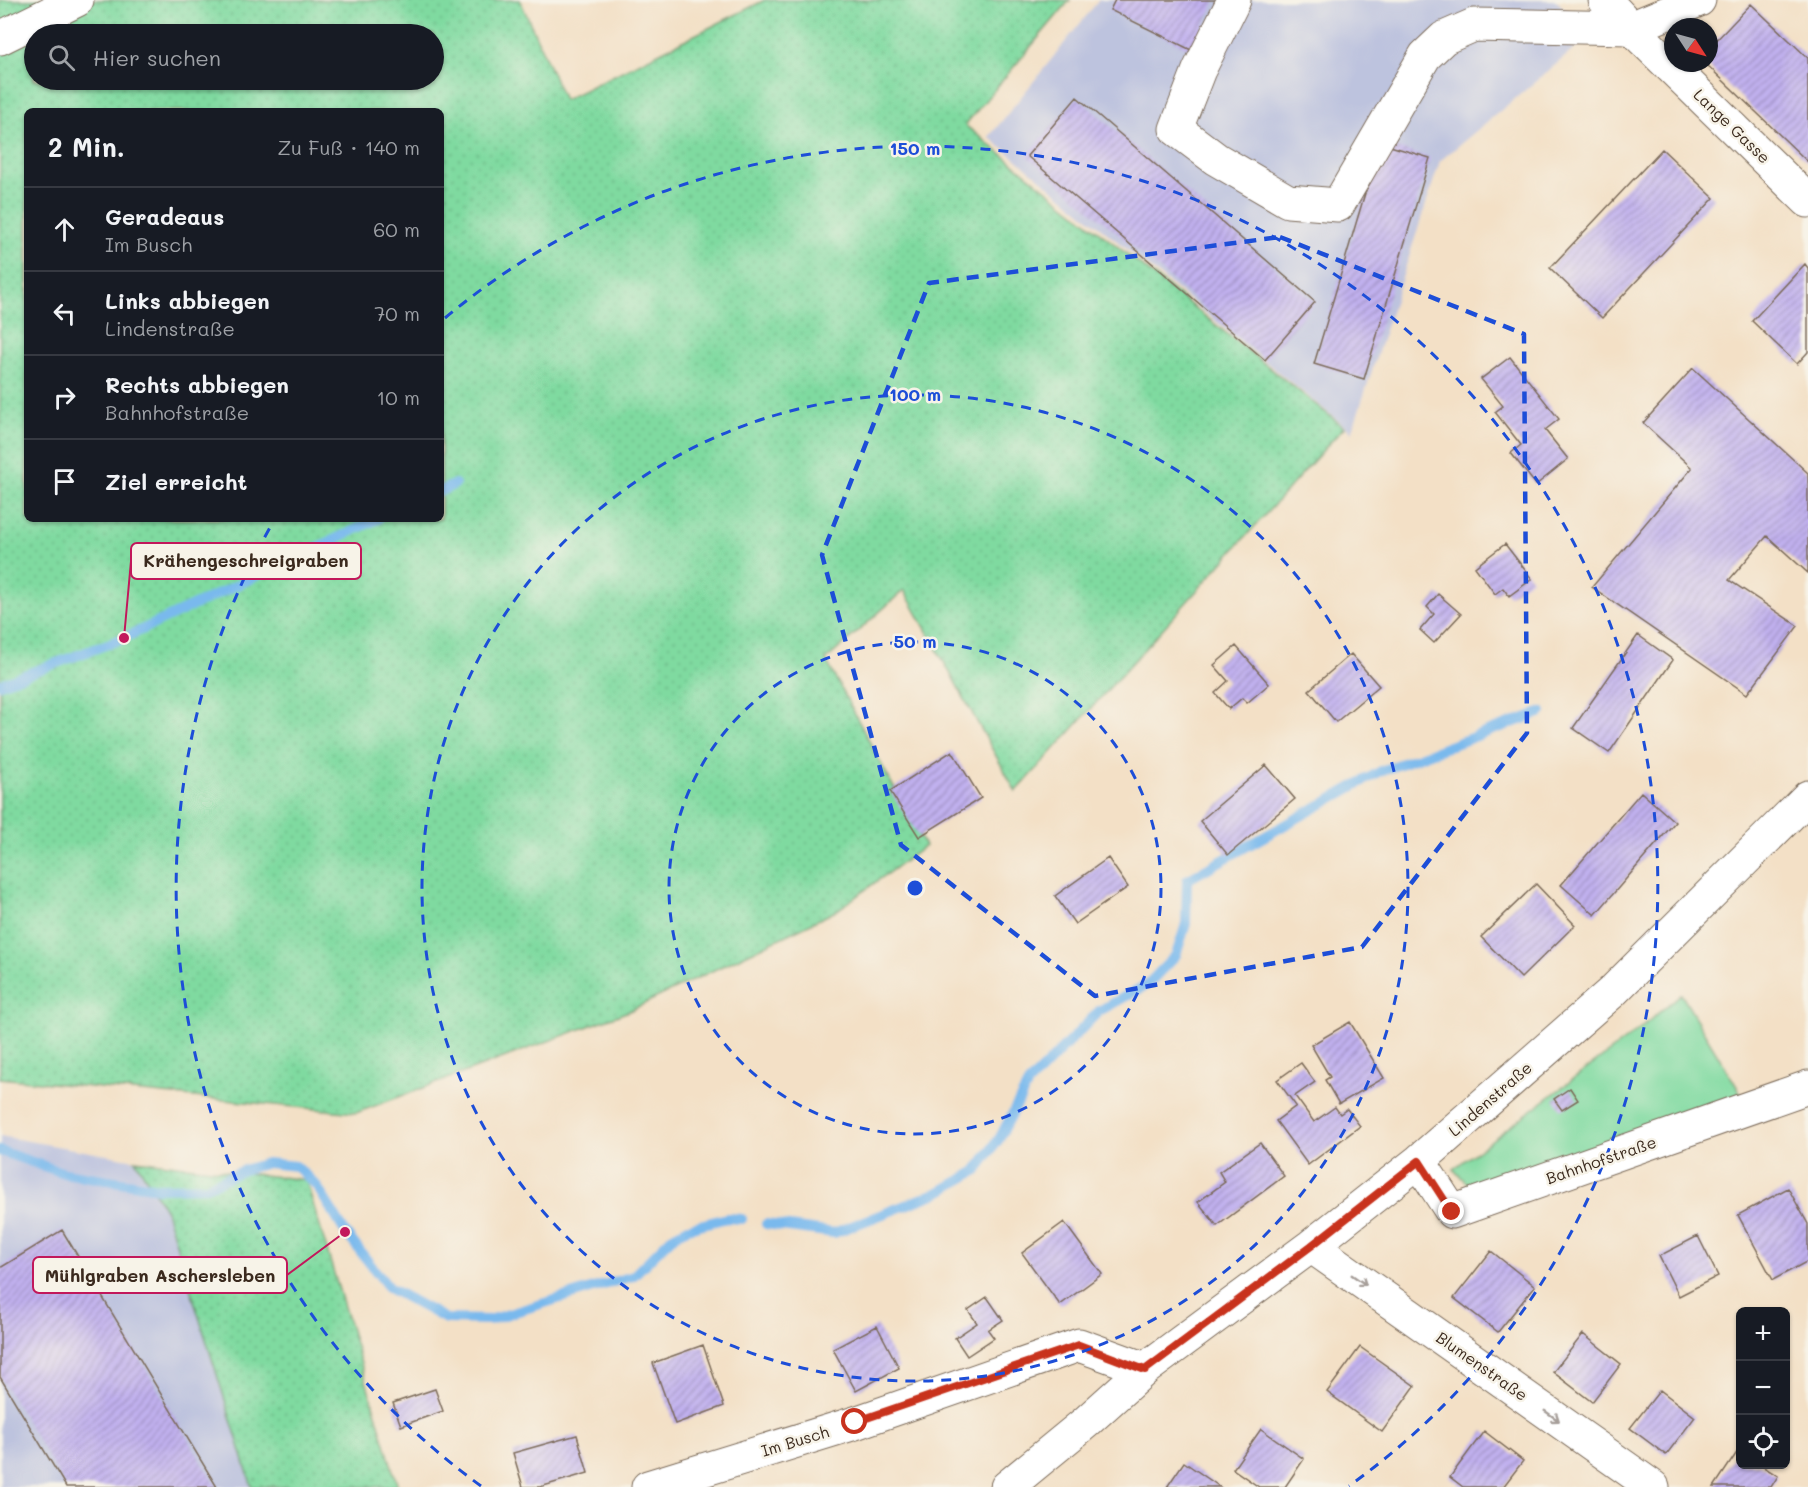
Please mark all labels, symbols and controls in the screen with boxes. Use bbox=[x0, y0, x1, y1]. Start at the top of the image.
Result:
north arrow bbox=[1664, 18, 1718, 72]
search box bbox=[24, 24, 444, 90]
icon: search bbox=[45, 41, 78, 74]
text: Hier suchen bbox=[93, 43, 221, 72]
street label: Lange Gasse bbox=[1690, 84, 1775, 168]
text: 2 Min. bbox=[48, 130, 125, 164]
text: Zu Fuß · 140 m bbox=[278, 134, 420, 160]
text: 150 m bbox=[890, 136, 940, 160]
text: Geradeaus bbox=[105, 202, 224, 231]
icon: ahead bbox=[48, 213, 81, 246]
text: 60 m bbox=[373, 216, 420, 242]
text: Im Busch bbox=[105, 231, 192, 257]
text: Links abbiegen bbox=[105, 286, 270, 315]
icon: left bbox=[48, 297, 81, 330]
text: 70 m bbox=[374, 300, 420, 326]
text: Lindenstraße bbox=[105, 315, 235, 341]
text: Rechts abbiegen bbox=[105, 370, 289, 399]
icon: right bbox=[48, 381, 81, 414]
text: 100 m bbox=[889, 382, 941, 406]
text: 10 m bbox=[376, 384, 420, 410]
text: Bahnhofstraße bbox=[105, 399, 249, 425]
icon: arrive bbox=[48, 465, 81, 498]
text: Ziel erreicht bbox=[105, 467, 247, 496]
callout: Krähengeschreigraben bbox=[131, 543, 361, 579]
text: Krähengeschreigraben bbox=[143, 548, 349, 572]
text: 50 m bbox=[894, 629, 936, 653]
centre of rings bbox=[905, 878, 925, 898]
street label: Lindenstraße bbox=[1444, 1057, 1536, 1141]
street label: Bahnhofstraße bbox=[1543, 1131, 1659, 1188]
route end bbox=[1438, 1198, 1464, 1224]
callout: Mühlgraben Aschersleben bbox=[33, 1257, 287, 1293]
text: Mühlgraben Aschersleben bbox=[45, 1263, 275, 1287]
one-way arrow bbox=[1350, 1274, 1366, 1286]
map controls bbox=[1736, 1307, 1790, 1469]
button: + bbox=[1736, 1307, 1790, 1361]
street label: Blumenstraße bbox=[1432, 1326, 1532, 1405]
button: − bbox=[1736, 1361, 1790, 1415]
route start bbox=[841, 1408, 867, 1434]
one-way arrow bbox=[1544, 1410, 1560, 1422]
button: locate bbox=[1736, 1415, 1790, 1469]
street label: Im Busch bbox=[758, 1420, 831, 1461]

